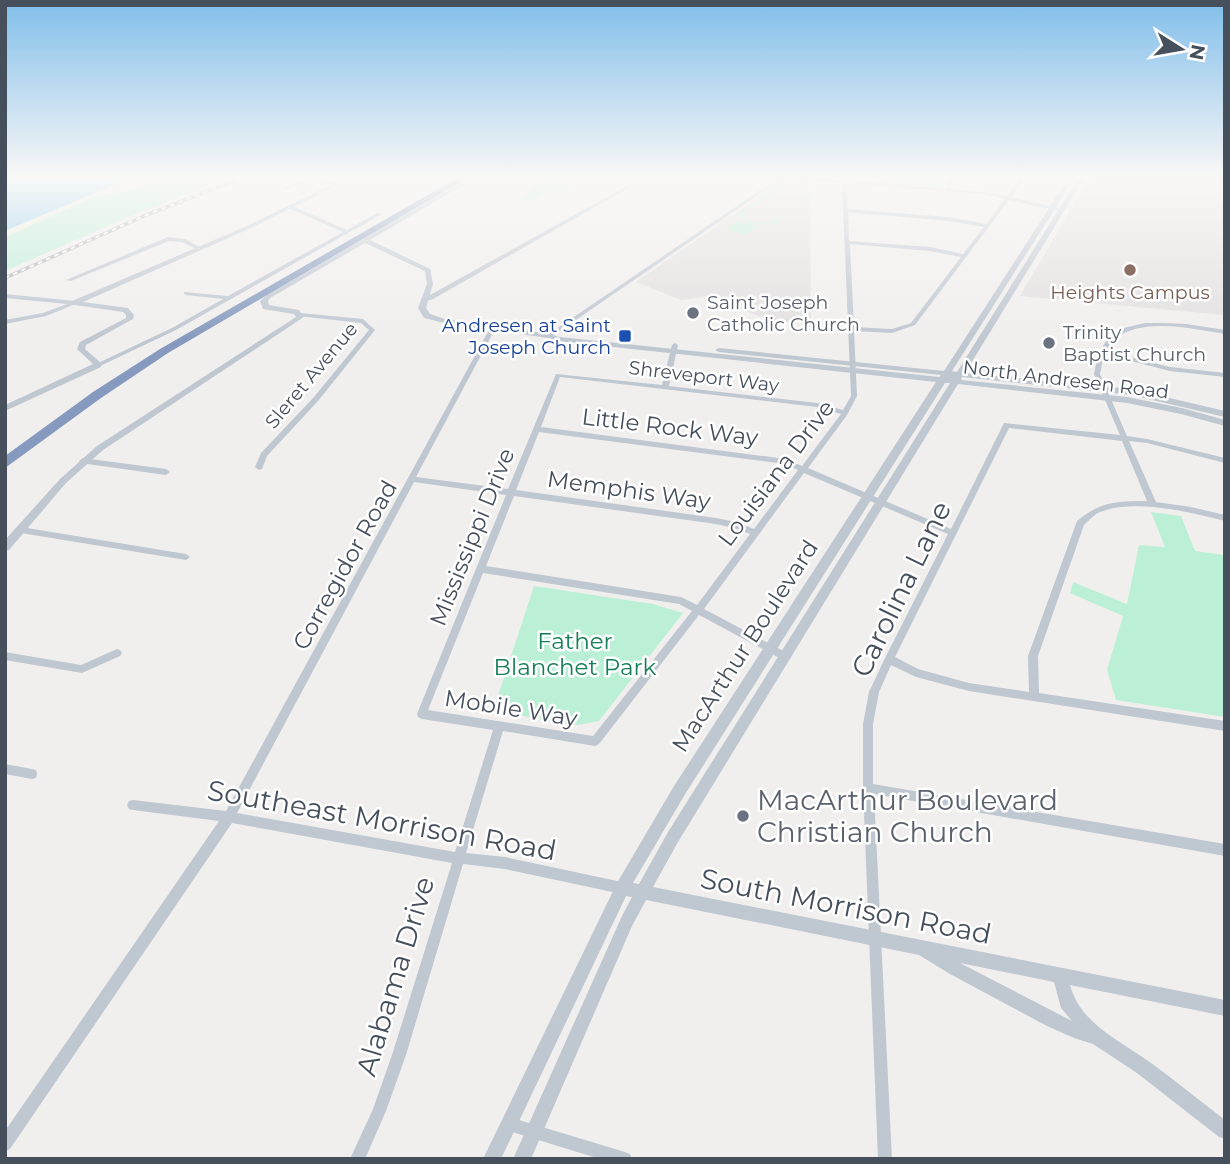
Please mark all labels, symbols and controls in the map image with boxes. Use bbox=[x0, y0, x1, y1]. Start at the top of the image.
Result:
north arrow bbox=[1146, 14, 1216, 84]
text: N bbox=[1184, 42, 1210, 62]
marker: Heights Campus bbox=[1122, 262, 1138, 278]
place label: Heights Campus bbox=[1050, 281, 1210, 304]
place label: Saint Joseph Catholic Church bbox=[707, 291, 860, 336]
marker: Saint Joseph Catholic Church bbox=[685, 305, 701, 321]
place label: Andresen at Saint Joseph Church bbox=[442, 314, 611, 359]
street label: Sleret Avenue bbox=[260, 318, 362, 433]
place label: Trinity Baptist Church bbox=[1063, 321, 1206, 366]
marker: Andresen at Saint Joseph Church bbox=[617, 328, 633, 344]
marker: Trinity Baptist Church bbox=[1041, 335, 1057, 351]
street label: North Andresen Road bbox=[962, 355, 1170, 404]
street label: Shreveport Way bbox=[627, 356, 781, 397]
street label: Louisiana Drive bbox=[712, 394, 840, 552]
street label: Little Rock Way bbox=[580, 402, 760, 452]
street label: Mississippi Drive bbox=[424, 444, 520, 630]
street label: Memphis Way bbox=[545, 465, 713, 515]
street label: Corregidor Road bbox=[287, 475, 403, 655]
street label: Carolina Lane bbox=[844, 496, 958, 682]
street label: MacArthur Boulevard bbox=[666, 535, 824, 757]
park label: Father Blanchet Park bbox=[494, 627, 657, 681]
street label: Mobile Way bbox=[443, 684, 580, 732]
street label: Southeast Morrison Road bbox=[205, 773, 559, 867]
place label: MacArthur Boulevard Christian Church bbox=[757, 783, 1058, 849]
marker: MacArthur Boulevard Christian Church bbox=[735, 808, 751, 824]
street label: South Morrison Road bbox=[698, 861, 994, 951]
street label: Alabama Drive bbox=[349, 872, 441, 1080]

